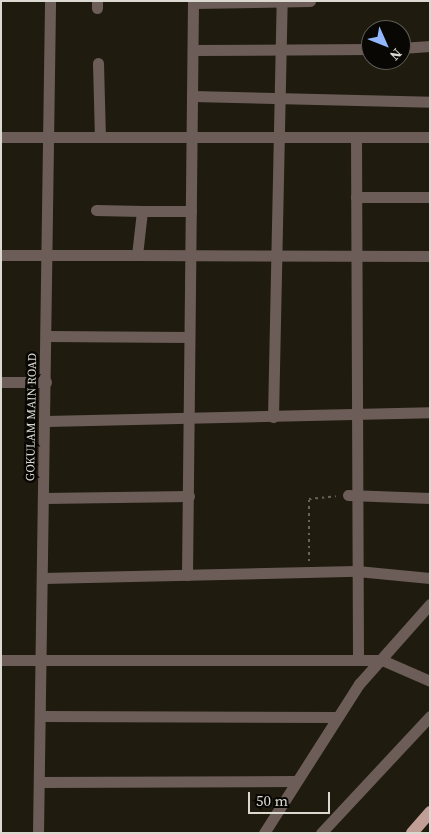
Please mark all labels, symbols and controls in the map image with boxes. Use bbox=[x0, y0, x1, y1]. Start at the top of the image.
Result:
north arrow bbox=[361, 20, 411, 70]
text: N bbox=[385, 44, 407, 65]
street label: GOKULAM MAIN ROAD bbox=[24, 353, 40, 481]
scale bar bbox=[251, 782, 334, 814]
text: 50 m bbox=[256, 790, 288, 811]

